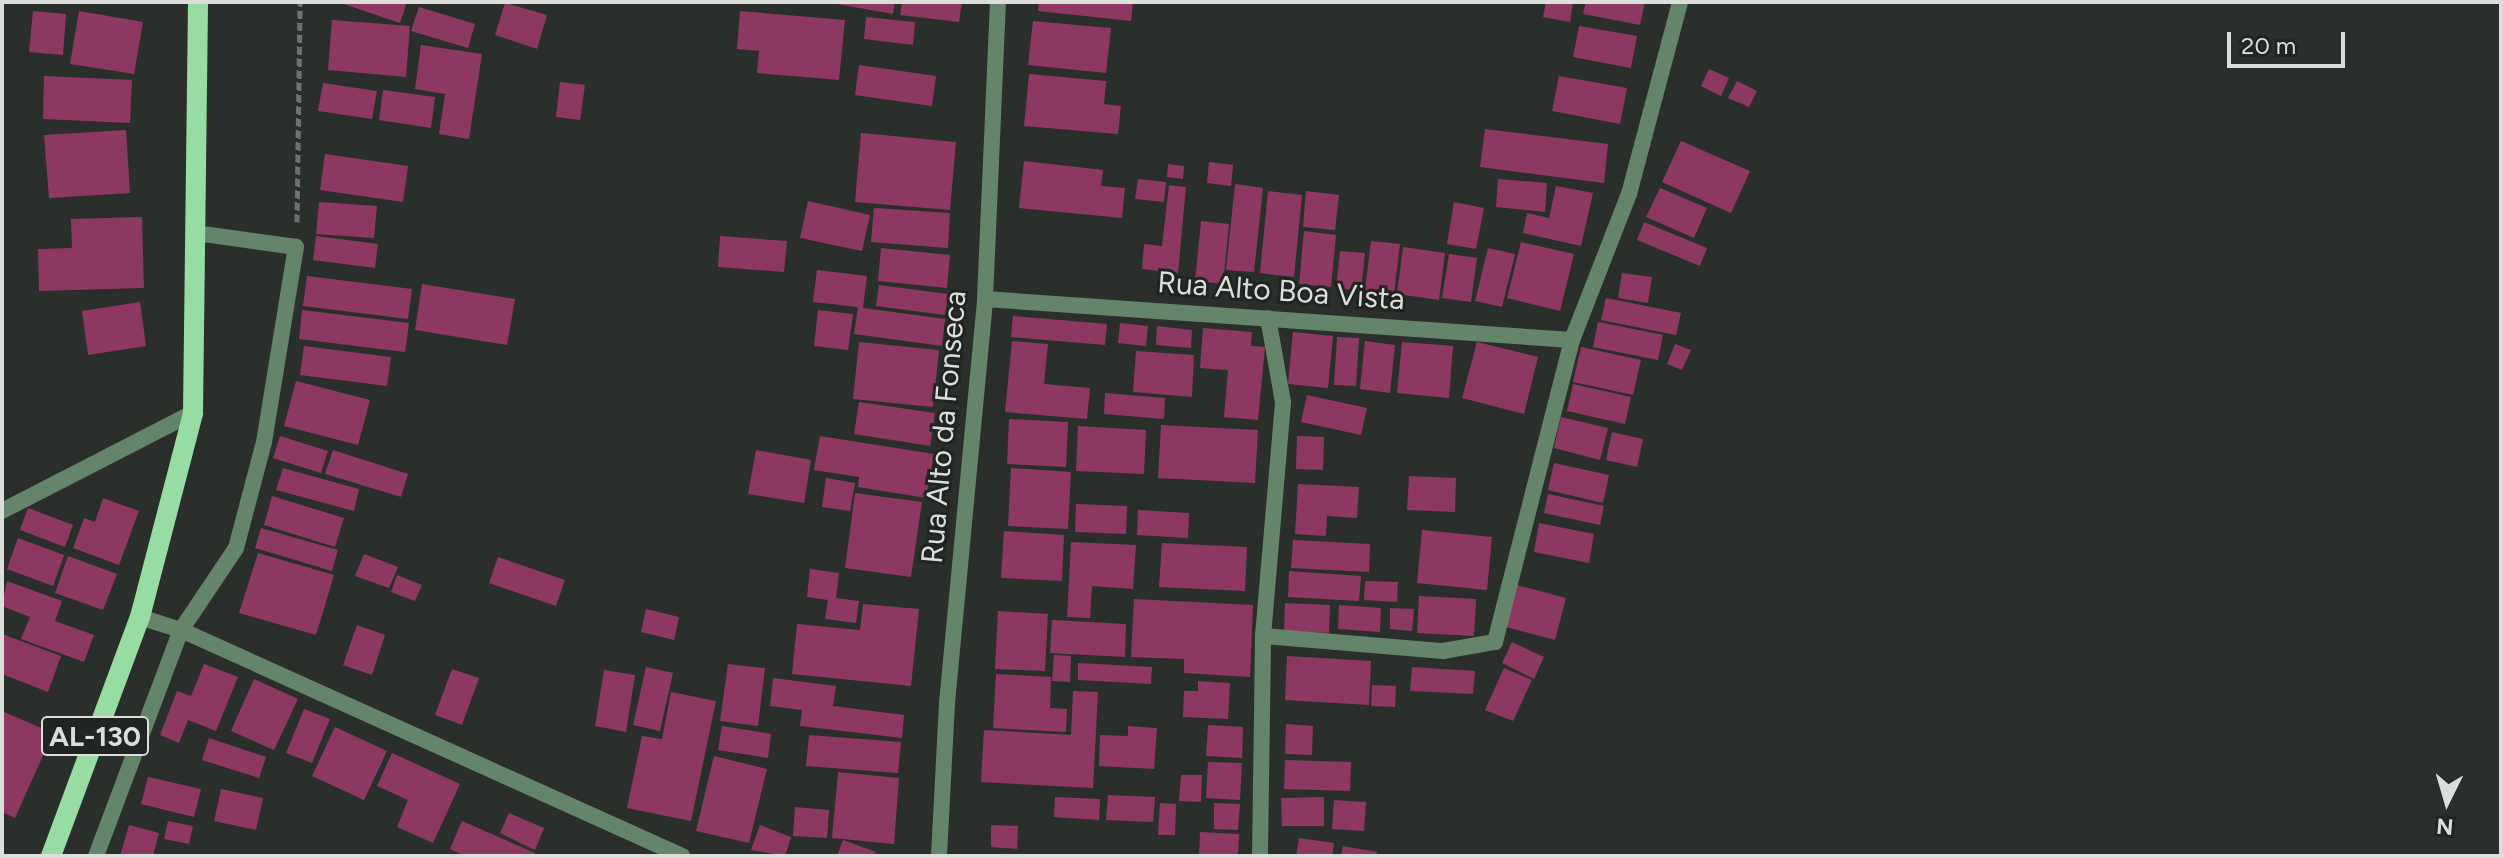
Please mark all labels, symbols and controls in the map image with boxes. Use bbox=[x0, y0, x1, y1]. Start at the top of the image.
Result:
scale bar bbox=[2231, 16, 2349, 66]
text: 20 m bbox=[2241, 31, 2296, 60]
street label: Rua Alto Boa Vista bbox=[1156, 264, 1406, 318]
street label: Rua Alto da Fonseca bbox=[914, 289, 974, 565]
road number: AL-130 bbox=[41, 712, 149, 760]
north arrow bbox=[2407, 762, 2487, 842]
text: N bbox=[2435, 812, 2455, 841]

